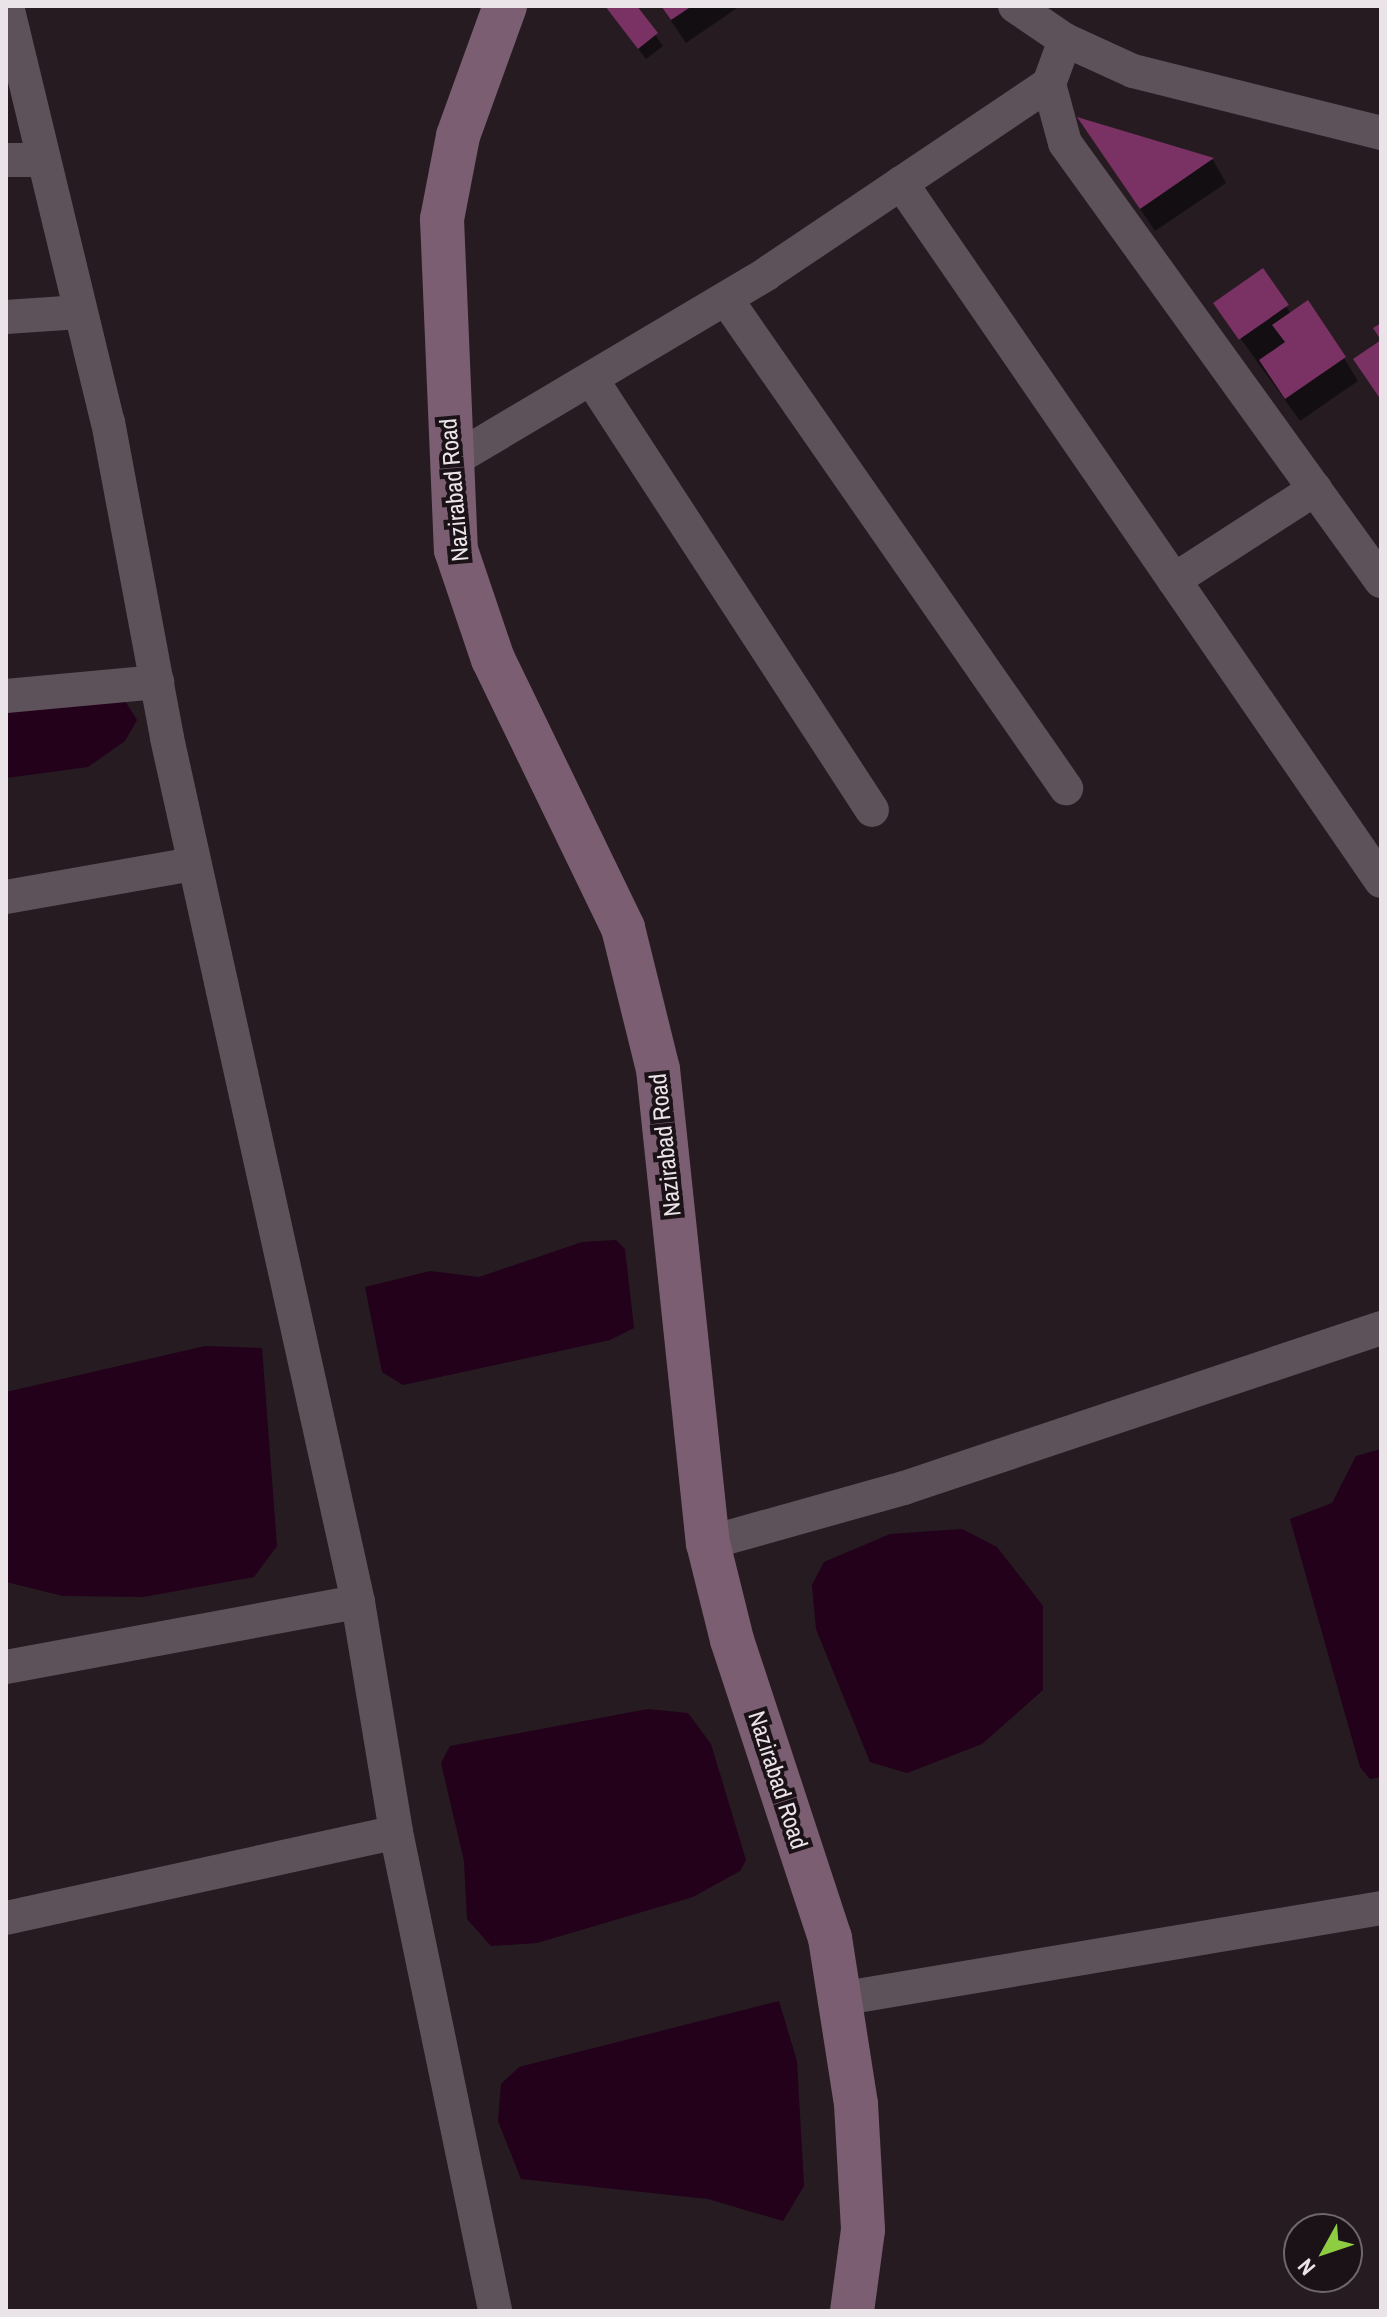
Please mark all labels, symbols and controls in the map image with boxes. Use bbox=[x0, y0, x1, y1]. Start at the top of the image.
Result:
street label: Nazirabad Road bbox=[433, 417, 475, 563]
street label: Nazirabad Road bbox=[643, 1072, 687, 1218]
street label: Nazirabad Road bbox=[742, 1707, 814, 1853]
north arrow bbox=[1283, 2213, 1363, 2293]
text: N bbox=[1290, 2253, 1322, 2282]

